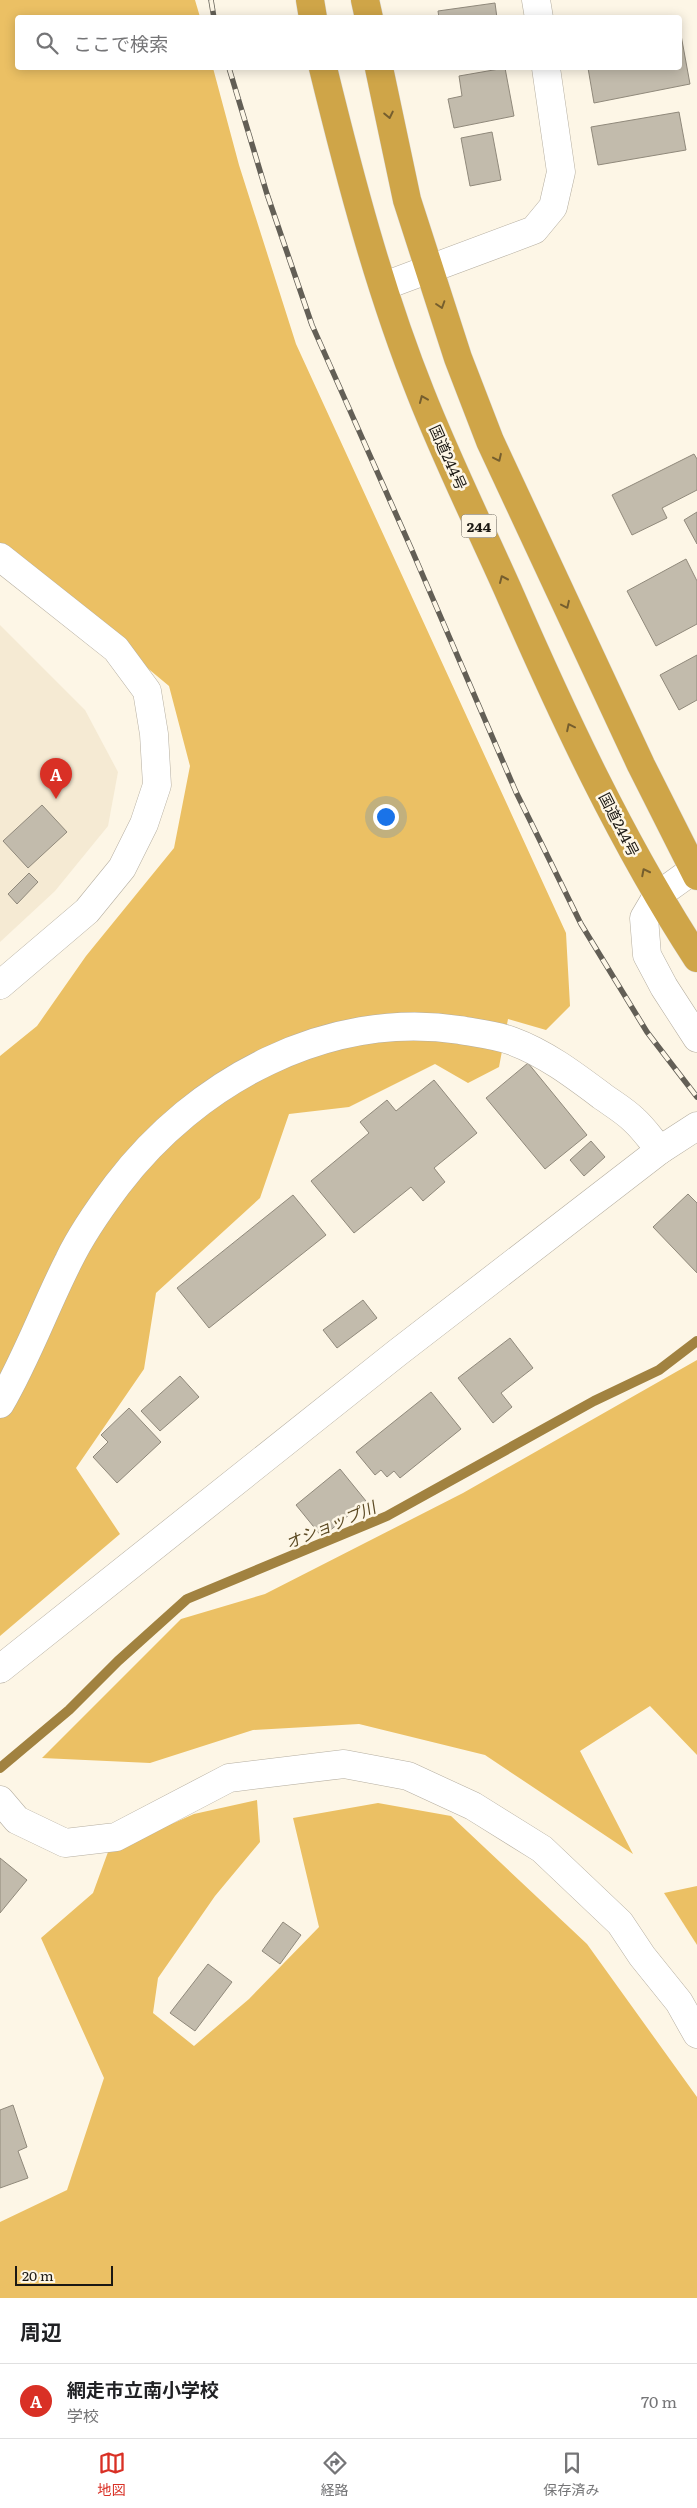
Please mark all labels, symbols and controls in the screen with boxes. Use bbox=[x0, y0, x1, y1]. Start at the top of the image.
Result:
search box bbox=[15, 15, 682, 70]
icon: search bbox=[33, 29, 61, 57]
text: ここで検索 bbox=[73, 29, 168, 57]
one-way arrow bbox=[383, 111, 393, 120]
one-way arrow bbox=[435, 301, 445, 309]
one-way arrow bbox=[419, 395, 430, 404]
street label: 国道244号 bbox=[424, 421, 474, 493]
one-way arrow bbox=[492, 452, 502, 461]
road number: 244 bbox=[462, 514, 496, 538]
one-way arrow bbox=[498, 575, 509, 584]
one-way arrow bbox=[560, 600, 571, 609]
one-way arrow bbox=[566, 723, 576, 732]
pin: A bbox=[40, 758, 72, 799]
street label: 国道244号 bbox=[594, 788, 646, 860]
your location bbox=[373, 804, 399, 830]
one-way arrow bbox=[641, 868, 651, 877]
water label: オショップ川 bbox=[281, 1493, 381, 1554]
scale bar bbox=[15, 2263, 112, 2286]
text: 20 m bbox=[22, 2265, 54, 2285]
text: 周辺 bbox=[20, 2315, 62, 2346]
text: 網走市立南小学校 bbox=[67, 2375, 219, 2403]
text: A bbox=[30, 2389, 42, 2413]
text: 70 m bbox=[641, 2389, 677, 2413]
text: 学校 bbox=[67, 2403, 99, 2427]
tab: 地図 bbox=[98, 2449, 126, 2499]
tab: 経路 bbox=[321, 2449, 349, 2499]
tab: 保存済み bbox=[544, 2449, 600, 2499]

